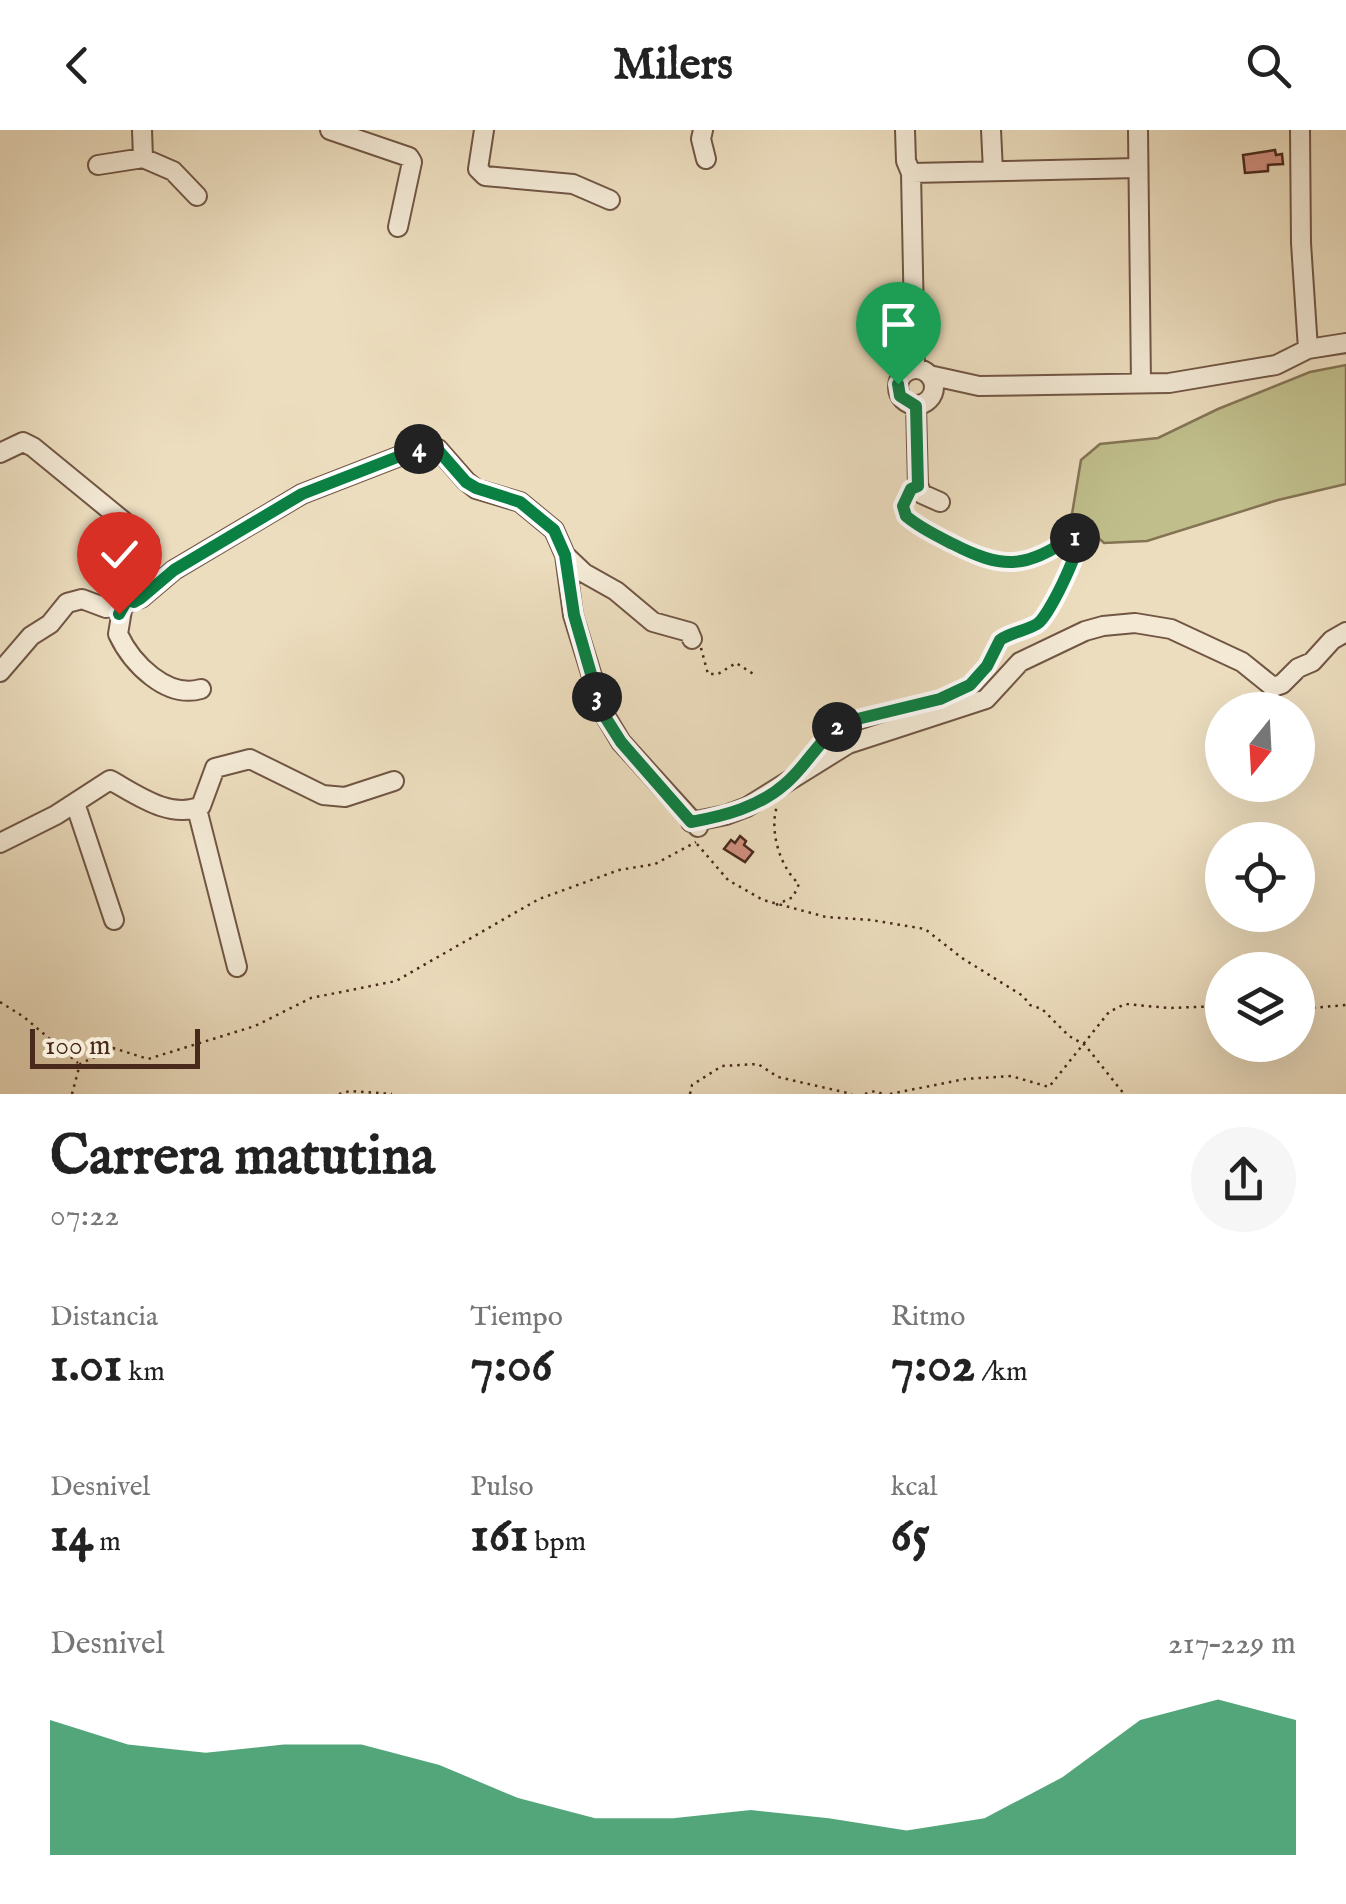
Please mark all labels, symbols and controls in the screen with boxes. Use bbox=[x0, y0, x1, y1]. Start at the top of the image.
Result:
text: Milers bbox=[613, 37, 733, 94]
icon: back bbox=[50, 38, 105, 93]
icon: search bbox=[1241, 38, 1296, 93]
pin bbox=[856, 282, 941, 385]
icon: arrive bbox=[871, 297, 926, 352]
pin: 4 bbox=[394, 424, 444, 474]
text: 4 bbox=[412, 431, 426, 466]
pin bbox=[77, 512, 162, 615]
pin: 1 bbox=[1050, 513, 1100, 563]
text: 1 bbox=[1070, 520, 1080, 555]
icon: check bbox=[92, 527, 147, 582]
pin: 3 bbox=[572, 672, 622, 722]
text: 3 bbox=[592, 679, 602, 714]
north arrow bbox=[1205, 692, 1315, 802]
map controls bbox=[1205, 692, 1315, 1062]
pin: 2 bbox=[812, 702, 862, 752]
text: 2 bbox=[830, 709, 844, 744]
button: locate bbox=[1205, 822, 1315, 932]
button: layers bbox=[1205, 952, 1315, 1062]
scale bar bbox=[30, 1024, 200, 1068]
text: 100 m bbox=[45, 1029, 111, 1064]
text: Carrera matutina bbox=[50, 1123, 435, 1193]
button: share bbox=[1191, 1127, 1296, 1232]
text: 07:22 bbox=[50, 1196, 119, 1237]
text: Distancia bbox=[50, 1300, 158, 1335]
text: Tiempo bbox=[470, 1300, 563, 1335]
text: Ritmo bbox=[891, 1300, 965, 1335]
text: 1.01 bbox=[50, 1335, 122, 1398]
text: 7:06 bbox=[470, 1335, 553, 1398]
text: 7:02 bbox=[891, 1335, 975, 1398]
text: km bbox=[122, 1355, 165, 1390]
text: /km bbox=[975, 1355, 1028, 1390]
text: Desnivel bbox=[50, 1470, 150, 1505]
text: Pulso bbox=[470, 1470, 534, 1505]
text: kcal bbox=[891, 1470, 937, 1505]
text: 14 bbox=[50, 1505, 93, 1568]
text: 161 bbox=[470, 1505, 528, 1568]
text: 65 bbox=[891, 1505, 930, 1568]
text: m bbox=[93, 1525, 121, 1560]
text: bpm bbox=[528, 1525, 586, 1560]
text: Desnivel bbox=[50, 1624, 165, 1665]
text: 217–229 m bbox=[1168, 1624, 1296, 1665]

